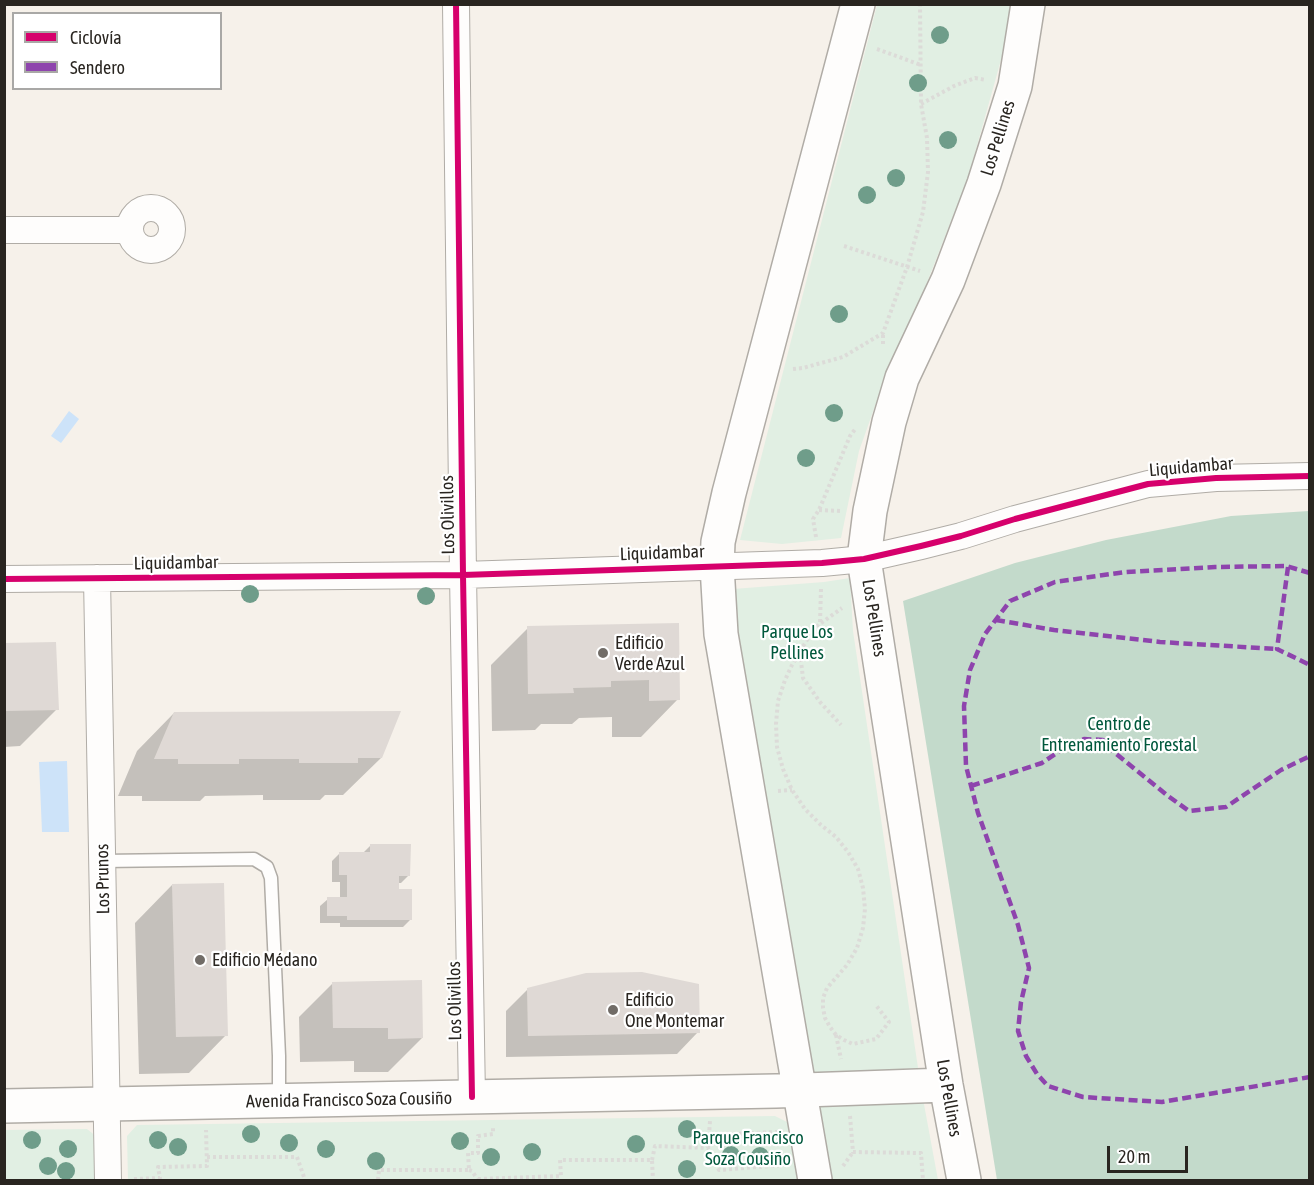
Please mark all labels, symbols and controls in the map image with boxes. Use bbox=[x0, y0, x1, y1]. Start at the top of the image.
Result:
legend bbox=[12, 12, 222, 90]
text: Ciclovía bbox=[70, 27, 122, 48]
text: Sendero bbox=[70, 57, 125, 78]
street label: Los Pellines bbox=[976, 98, 1020, 178]
street label: Liquidambar bbox=[1148, 453, 1234, 481]
street label: Los Olivillos bbox=[437, 475, 459, 555]
street label: Liquidambar bbox=[619, 541, 705, 565]
street label: Liquidambar bbox=[134, 551, 218, 575]
street label: Los Pellines bbox=[857, 578, 891, 658]
park label: Parque Los Pellines bbox=[761, 621, 833, 664]
place label: Edificio Verde Azul bbox=[615, 632, 685, 674]
marker: Edificio Verde Azul bbox=[596, 646, 610, 660]
park label: Centro de Entrenamiento Forestal bbox=[1041, 713, 1197, 756]
street label: Los Prunos bbox=[92, 844, 114, 914]
place label: Edificio Médano bbox=[212, 949, 317, 971]
marker: Edificio Médano bbox=[193, 953, 207, 967]
street label: Los Olivillos bbox=[444, 961, 466, 1041]
place label: Edificio One Montemar bbox=[625, 989, 724, 1032]
marker: Edificio One Montemar bbox=[606, 1003, 620, 1017]
street label: Los Pellines bbox=[932, 1058, 966, 1138]
street label: Avenida Francisco Soza Cousiño bbox=[246, 1087, 452, 1113]
park label: Parque Francisco Soza Cousiño bbox=[692, 1127, 804, 1170]
scale bar bbox=[1110, 1134, 1191, 1172]
text: 20 m bbox=[1118, 1146, 1150, 1167]

